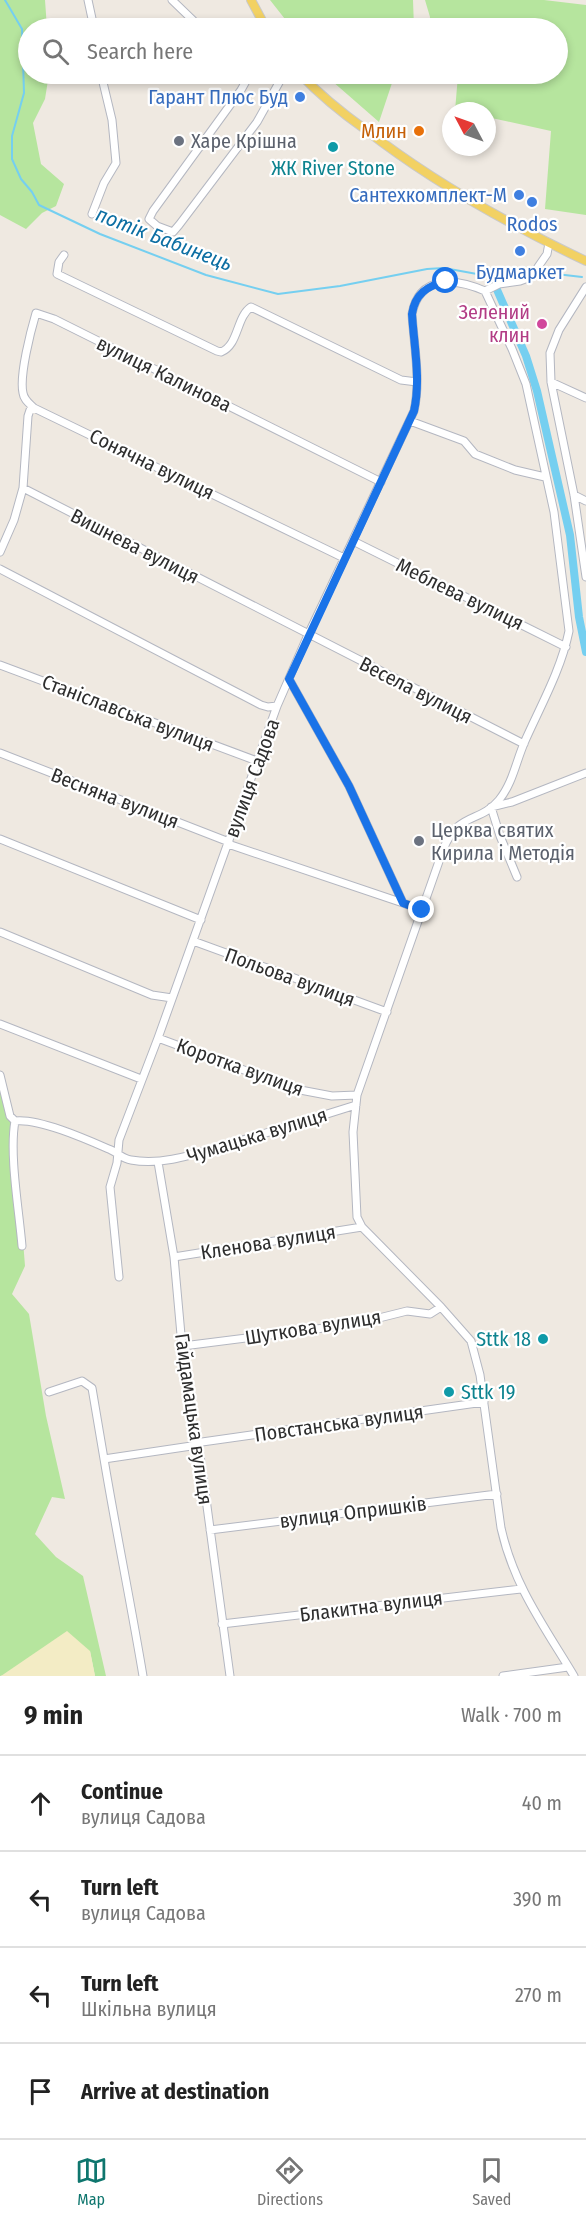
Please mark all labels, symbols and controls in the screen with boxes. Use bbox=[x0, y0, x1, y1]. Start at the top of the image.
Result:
search box bbox=[18, 18, 568, 84]
icon: search bbox=[39, 35, 72, 68]
text: Search here bbox=[87, 38, 193, 65]
place label: Гарант Плюс Буд bbox=[148, 85, 288, 109]
marker: Гарант Плюс Буд bbox=[293, 90, 307, 104]
north arrow bbox=[442, 102, 496, 156]
place label: Млин bbox=[361, 119, 407, 143]
marker: Млин bbox=[412, 124, 426, 138]
place label: Харе Крішна bbox=[191, 129, 297, 153]
marker: Харе Крішна bbox=[172, 134, 186, 148]
marker: ЖК River Stone bbox=[326, 140, 340, 154]
place label: ЖК River Stone bbox=[271, 156, 395, 180]
place label: Сантехкомплект-М bbox=[349, 183, 507, 207]
marker: Сантехкомплект-М bbox=[512, 188, 526, 202]
marker: Rodos bbox=[525, 195, 539, 209]
water label: потік Бабинець bbox=[92, 201, 236, 277]
place label: Rodos bbox=[507, 212, 557, 236]
marker: Будмаркет bbox=[513, 244, 527, 258]
place label: Будмаркет bbox=[476, 260, 565, 284]
route start bbox=[432, 267, 458, 293]
place label: Зелений клин bbox=[459, 300, 530, 347]
marker: Зелений клин bbox=[535, 317, 549, 331]
street label: вулиця Калинова bbox=[93, 331, 235, 417]
street label: Сонячна вулиця bbox=[86, 423, 218, 505]
street label: Вишнева вулиця bbox=[67, 503, 203, 589]
street label: Меблева вулиця bbox=[392, 553, 528, 635]
street label: Весела вулиця bbox=[356, 651, 476, 729]
street label: Станіславська вулиця bbox=[39, 669, 217, 757]
street label: вулиця Садова bbox=[219, 715, 285, 841]
street label: Весняна вулиця bbox=[48, 763, 182, 833]
place label: Церква святих Кирила і Методія bbox=[431, 818, 575, 865]
marker: Церква святих Кирила і Методія bbox=[412, 834, 426, 848]
route end bbox=[408, 896, 434, 922]
street label: Польова вулиця bbox=[222, 942, 358, 1012]
street label: Коротка вулиця bbox=[173, 1033, 307, 1101]
street label: Чумацька вулиця bbox=[184, 1102, 330, 1168]
street label: Кленова вулиця bbox=[199, 1219, 337, 1265]
street label: Шуткова вулиця bbox=[243, 1304, 383, 1350]
place label: Sttk 18 bbox=[476, 1327, 531, 1351]
street label: Гайдамацька вулиця bbox=[170, 1332, 218, 1506]
marker: Sttk 18 bbox=[536, 1332, 550, 1346]
place label: Sttk 19 bbox=[461, 1380, 516, 1404]
marker: Sttk 19 bbox=[442, 1385, 456, 1399]
street label: Повстанська вулиця bbox=[253, 1399, 425, 1447]
street label: вулиця Опришків bbox=[278, 1491, 428, 1533]
street label: Блакитна вулиця bbox=[298, 1585, 444, 1627]
text: 9 min bbox=[24, 1700, 83, 1731]
text: Walk · 700 m bbox=[461, 1703, 562, 1727]
text: Continue bbox=[81, 1778, 163, 1805]
icon: ahead bbox=[24, 1787, 57, 1820]
text: 40 m bbox=[522, 1791, 562, 1815]
text: вулиця Садова bbox=[81, 1805, 206, 1829]
text: Turn left bbox=[81, 1874, 159, 1901]
icon: left bbox=[24, 1883, 57, 1916]
text: 390 m bbox=[513, 1887, 562, 1911]
text: вулиця Садова bbox=[81, 1901, 206, 1925]
text: Turn left bbox=[81, 1970, 159, 1997]
icon: left bbox=[24, 1979, 57, 2012]
text: 270 m bbox=[515, 1983, 562, 2007]
text: Шкільна вулиця bbox=[81, 1997, 217, 2021]
icon: arrive bbox=[24, 2075, 57, 2108]
text: Arrive at destination bbox=[81, 2078, 269, 2105]
tab: Map bbox=[75, 2154, 108, 2209]
tab: Directions bbox=[257, 2154, 323, 2209]
tab: Saved bbox=[472, 2154, 511, 2209]

